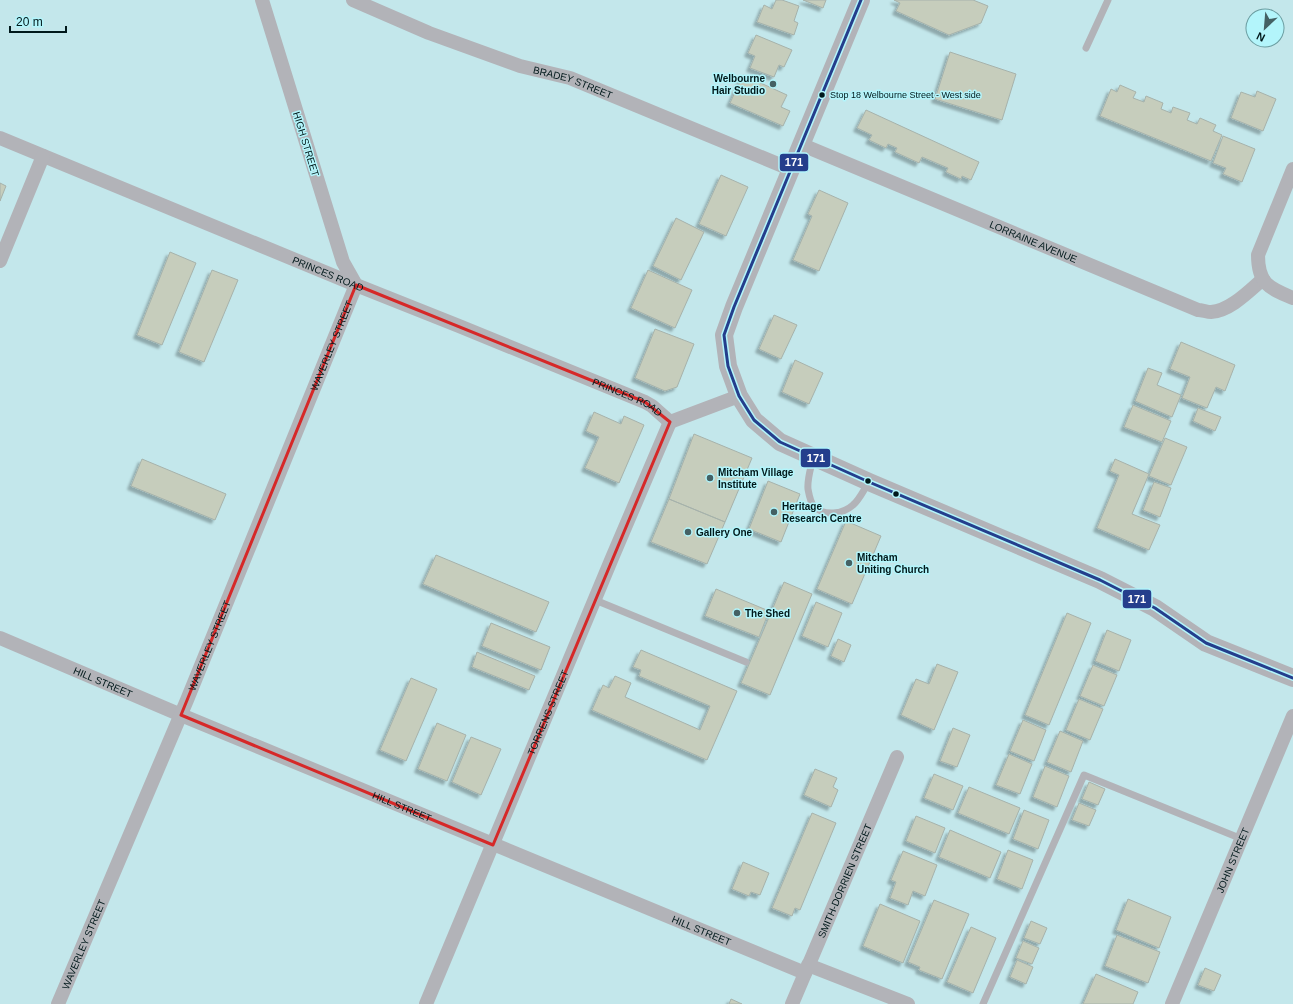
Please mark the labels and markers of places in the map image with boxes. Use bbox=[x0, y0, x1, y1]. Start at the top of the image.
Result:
place label: Welbourne Hair Studio bbox=[712, 73, 765, 96]
marker: Welbourne Hair Studio bbox=[768, 79, 778, 89]
marker: Stop 18 Welbourne Street - West side bbox=[817, 90, 827, 100]
place label: Stop 18 Welbourne Street - West side bbox=[830, 90, 981, 100]
place label: Mitcham Village Institute bbox=[718, 467, 794, 490]
marker: Mitcham Village Institute bbox=[705, 473, 715, 483]
unlabelled marker bbox=[863, 476, 873, 486]
unlabelled marker bbox=[891, 489, 901, 499]
place label: Heritage Research Centre bbox=[782, 501, 862, 524]
marker: Heritage Research Centre bbox=[769, 507, 779, 517]
marker: Gallery One bbox=[683, 527, 693, 537]
place label: Gallery One bbox=[696, 527, 753, 538]
place label: Mitcham Uniting Church bbox=[857, 552, 929, 575]
marker: Mitcham Uniting Church bbox=[844, 558, 854, 568]
marker: The Shed bbox=[732, 608, 742, 618]
place label: The Shed bbox=[745, 608, 790, 619]

